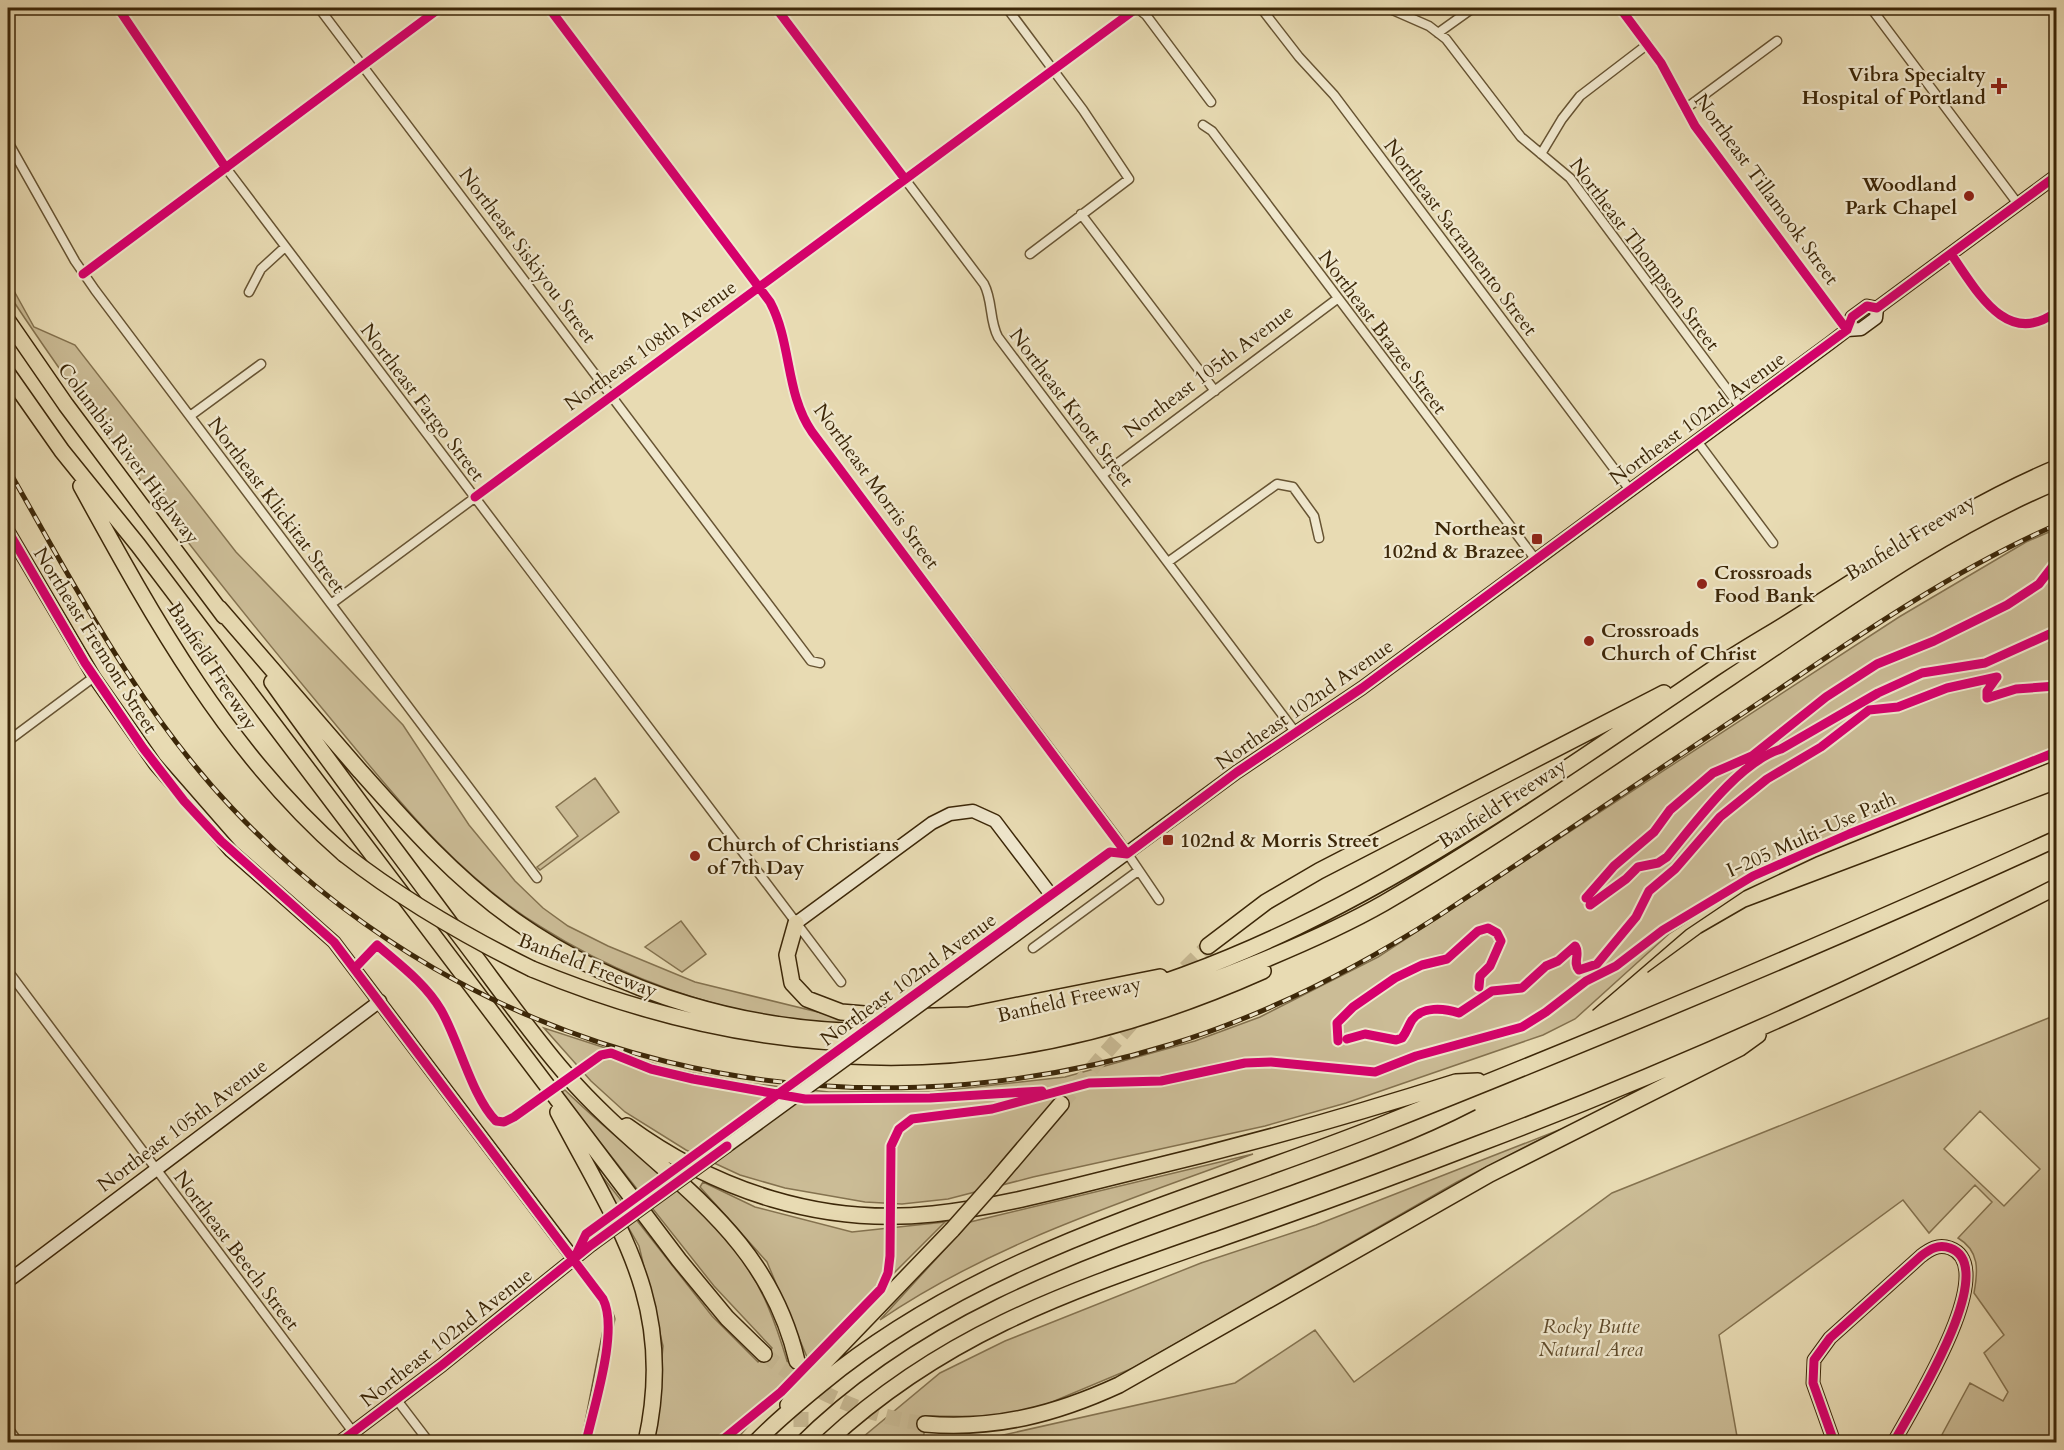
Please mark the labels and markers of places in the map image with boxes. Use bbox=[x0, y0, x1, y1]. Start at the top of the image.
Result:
place label: Vibra Specialty Hospital of Portland bbox=[1802, 61, 1987, 111]
marker: Vibra Specialty Hospital of Portland bbox=[1990, 77, 2008, 95]
place label: Woodland Park Chapel bbox=[1845, 171, 1958, 221]
marker: Woodland Park Chapel bbox=[1962, 189, 1976, 203]
place label: Northeast 102nd & Brazee bbox=[1382, 515, 1525, 565]
marker: Northeast 102nd & Brazee bbox=[1530, 532, 1544, 546]
place label: Crossroads Food Bank bbox=[1714, 559, 1816, 609]
marker: Crossroads Food Bank bbox=[1695, 577, 1709, 591]
place label: Crossroads Church of Christ bbox=[1601, 617, 1757, 667]
marker: Crossroads Church of Christ bbox=[1582, 634, 1596, 648]
place label: 102nd & Morris Street bbox=[1180, 827, 1379, 854]
place label: Church of Christians of 7th Day bbox=[707, 831, 899, 881]
marker: 102nd & Morris Street bbox=[1161, 833, 1175, 847]
marker: Church of Christians of 7th Day bbox=[688, 849, 702, 863]

